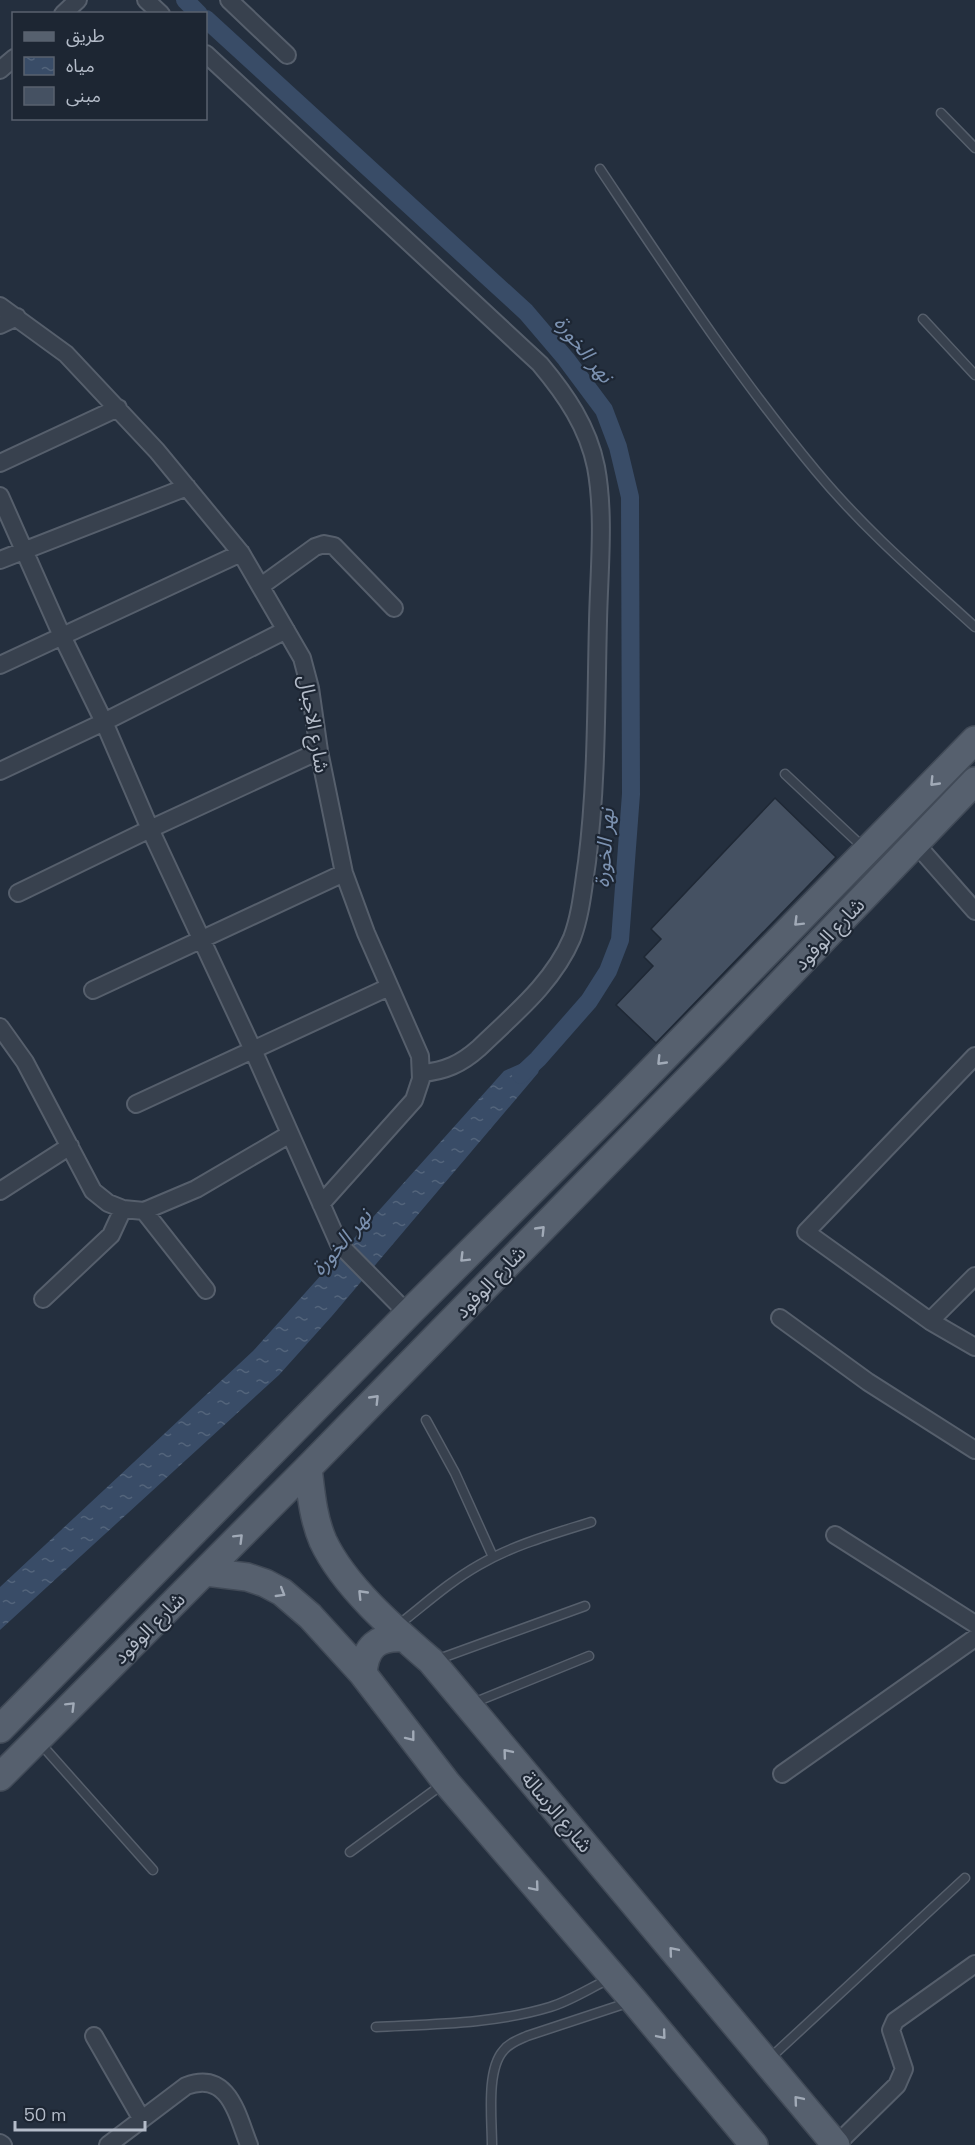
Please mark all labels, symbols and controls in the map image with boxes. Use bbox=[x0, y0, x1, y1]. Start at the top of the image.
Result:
legend bbox=[12, 12, 207, 120]
text: طريق bbox=[66, 24, 105, 47]
text: مياه bbox=[66, 54, 95, 77]
text: مبنى bbox=[66, 84, 101, 107]
water label: نهر الخورة bbox=[549, 310, 620, 389]
street label: شارع الاجبال bbox=[291, 673, 335, 775]
one-way arrow bbox=[931, 775, 942, 786]
water label: نهر الخورة bbox=[588, 806, 620, 888]
street label: شارع الوفود bbox=[788, 892, 872, 977]
one-way arrow bbox=[794, 915, 805, 925]
one-way arrow bbox=[658, 1053, 669, 1064]
water label: نهر الخورة bbox=[305, 1202, 378, 1281]
one-way arrow bbox=[534, 1226, 545, 1236]
street label: شارع الوفود bbox=[449, 1240, 533, 1325]
one-way arrow bbox=[461, 1251, 472, 1262]
one-way arrow bbox=[368, 1396, 379, 1407]
one-way arrow bbox=[231, 1535, 242, 1546]
one-way arrow bbox=[275, 1585, 285, 1597]
street label: شارع الوفود bbox=[107, 1586, 192, 1671]
one-way arrow bbox=[358, 1590, 369, 1601]
one-way arrow bbox=[64, 1703, 75, 1714]
one-way arrow bbox=[404, 1730, 415, 1741]
one-way arrow bbox=[504, 1749, 515, 1760]
street label: شارع الرسالة bbox=[514, 1766, 598, 1859]
one-way arrow bbox=[528, 1880, 539, 1891]
one-way arrow bbox=[669, 1947, 680, 1958]
one-way arrow bbox=[655, 2028, 666, 2039]
scale bar bbox=[15, 2094, 146, 2132]
one-way arrow bbox=[794, 2096, 805, 2107]
text: 50 m bbox=[24, 2103, 66, 2126]

